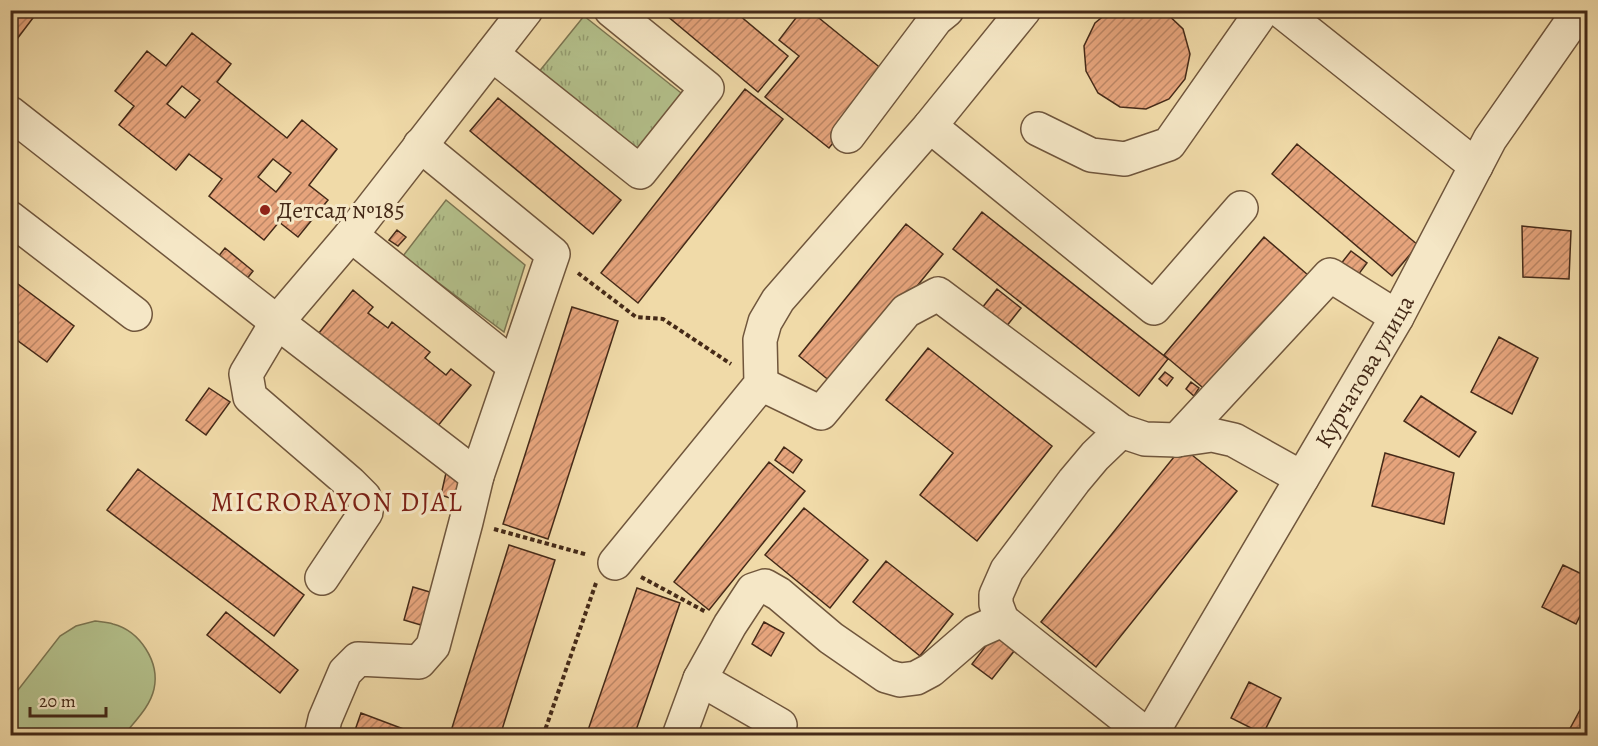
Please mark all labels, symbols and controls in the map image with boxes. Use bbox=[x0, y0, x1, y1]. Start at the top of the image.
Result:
place label: Детсад №185 bbox=[277, 194, 405, 226]
marker: Детсад №185 bbox=[258, 203, 272, 217]
street label: Курчатова улица bbox=[1307, 290, 1422, 454]
district label: MICRORAYON DJAL bbox=[211, 484, 463, 520]
scale bar bbox=[30, 680, 106, 718]
text: 20 m bbox=[39, 689, 76, 713]

